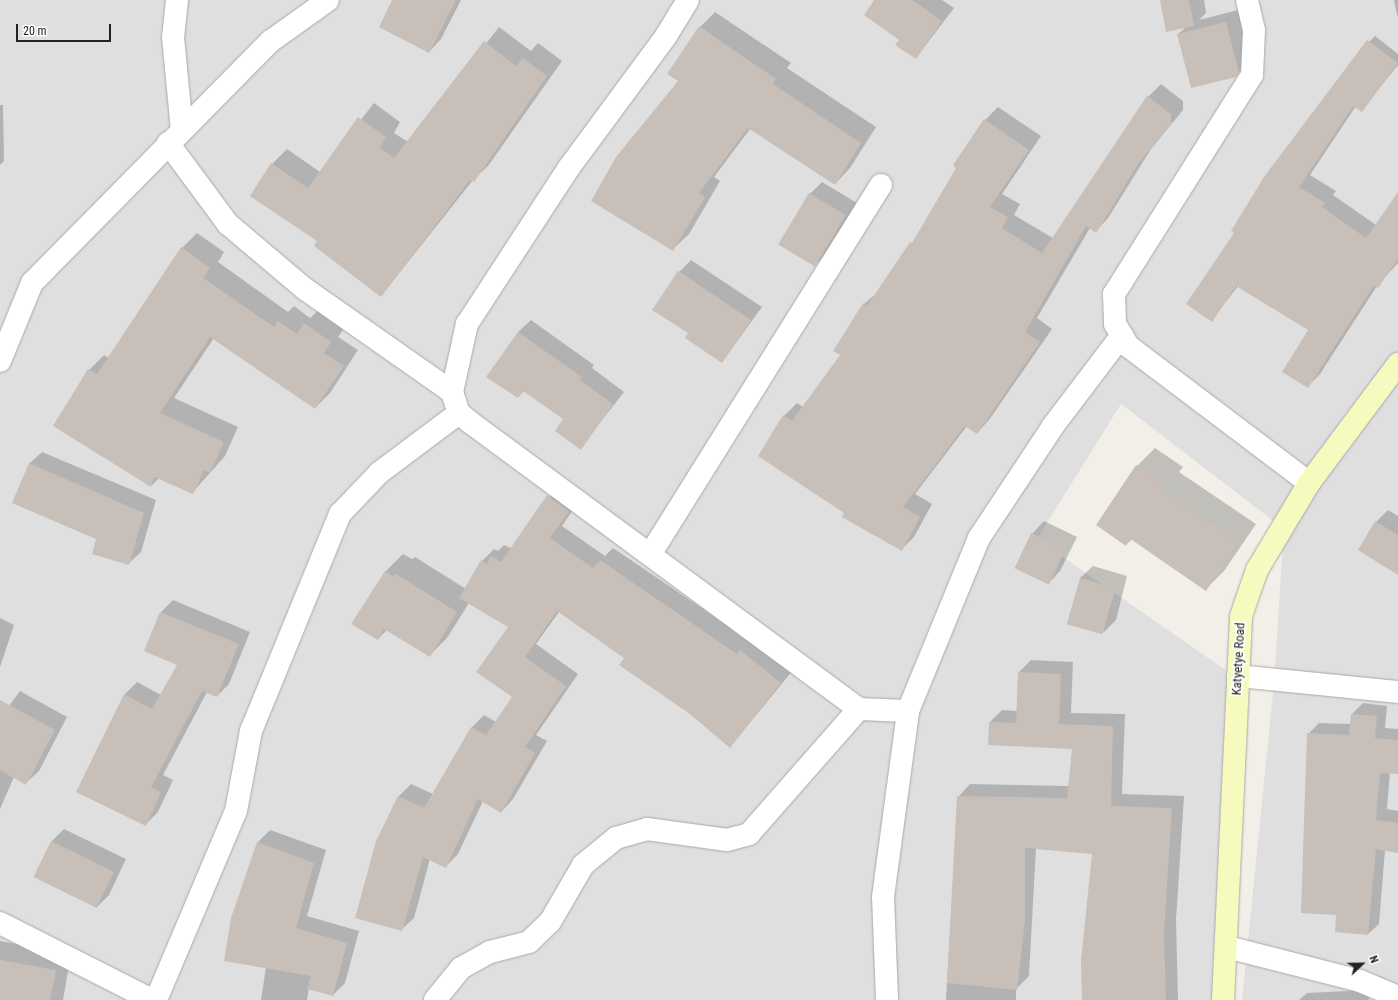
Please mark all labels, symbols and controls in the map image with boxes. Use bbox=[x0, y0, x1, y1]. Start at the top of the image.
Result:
scale bar bbox=[18, 16, 113, 42]
text: 20 m bbox=[23, 24, 47, 38]
street label: Katyetye Road bbox=[1229, 622, 1249, 696]
north arrow bbox=[1342, 944, 1382, 984]
text: N bbox=[1366, 954, 1381, 965]

